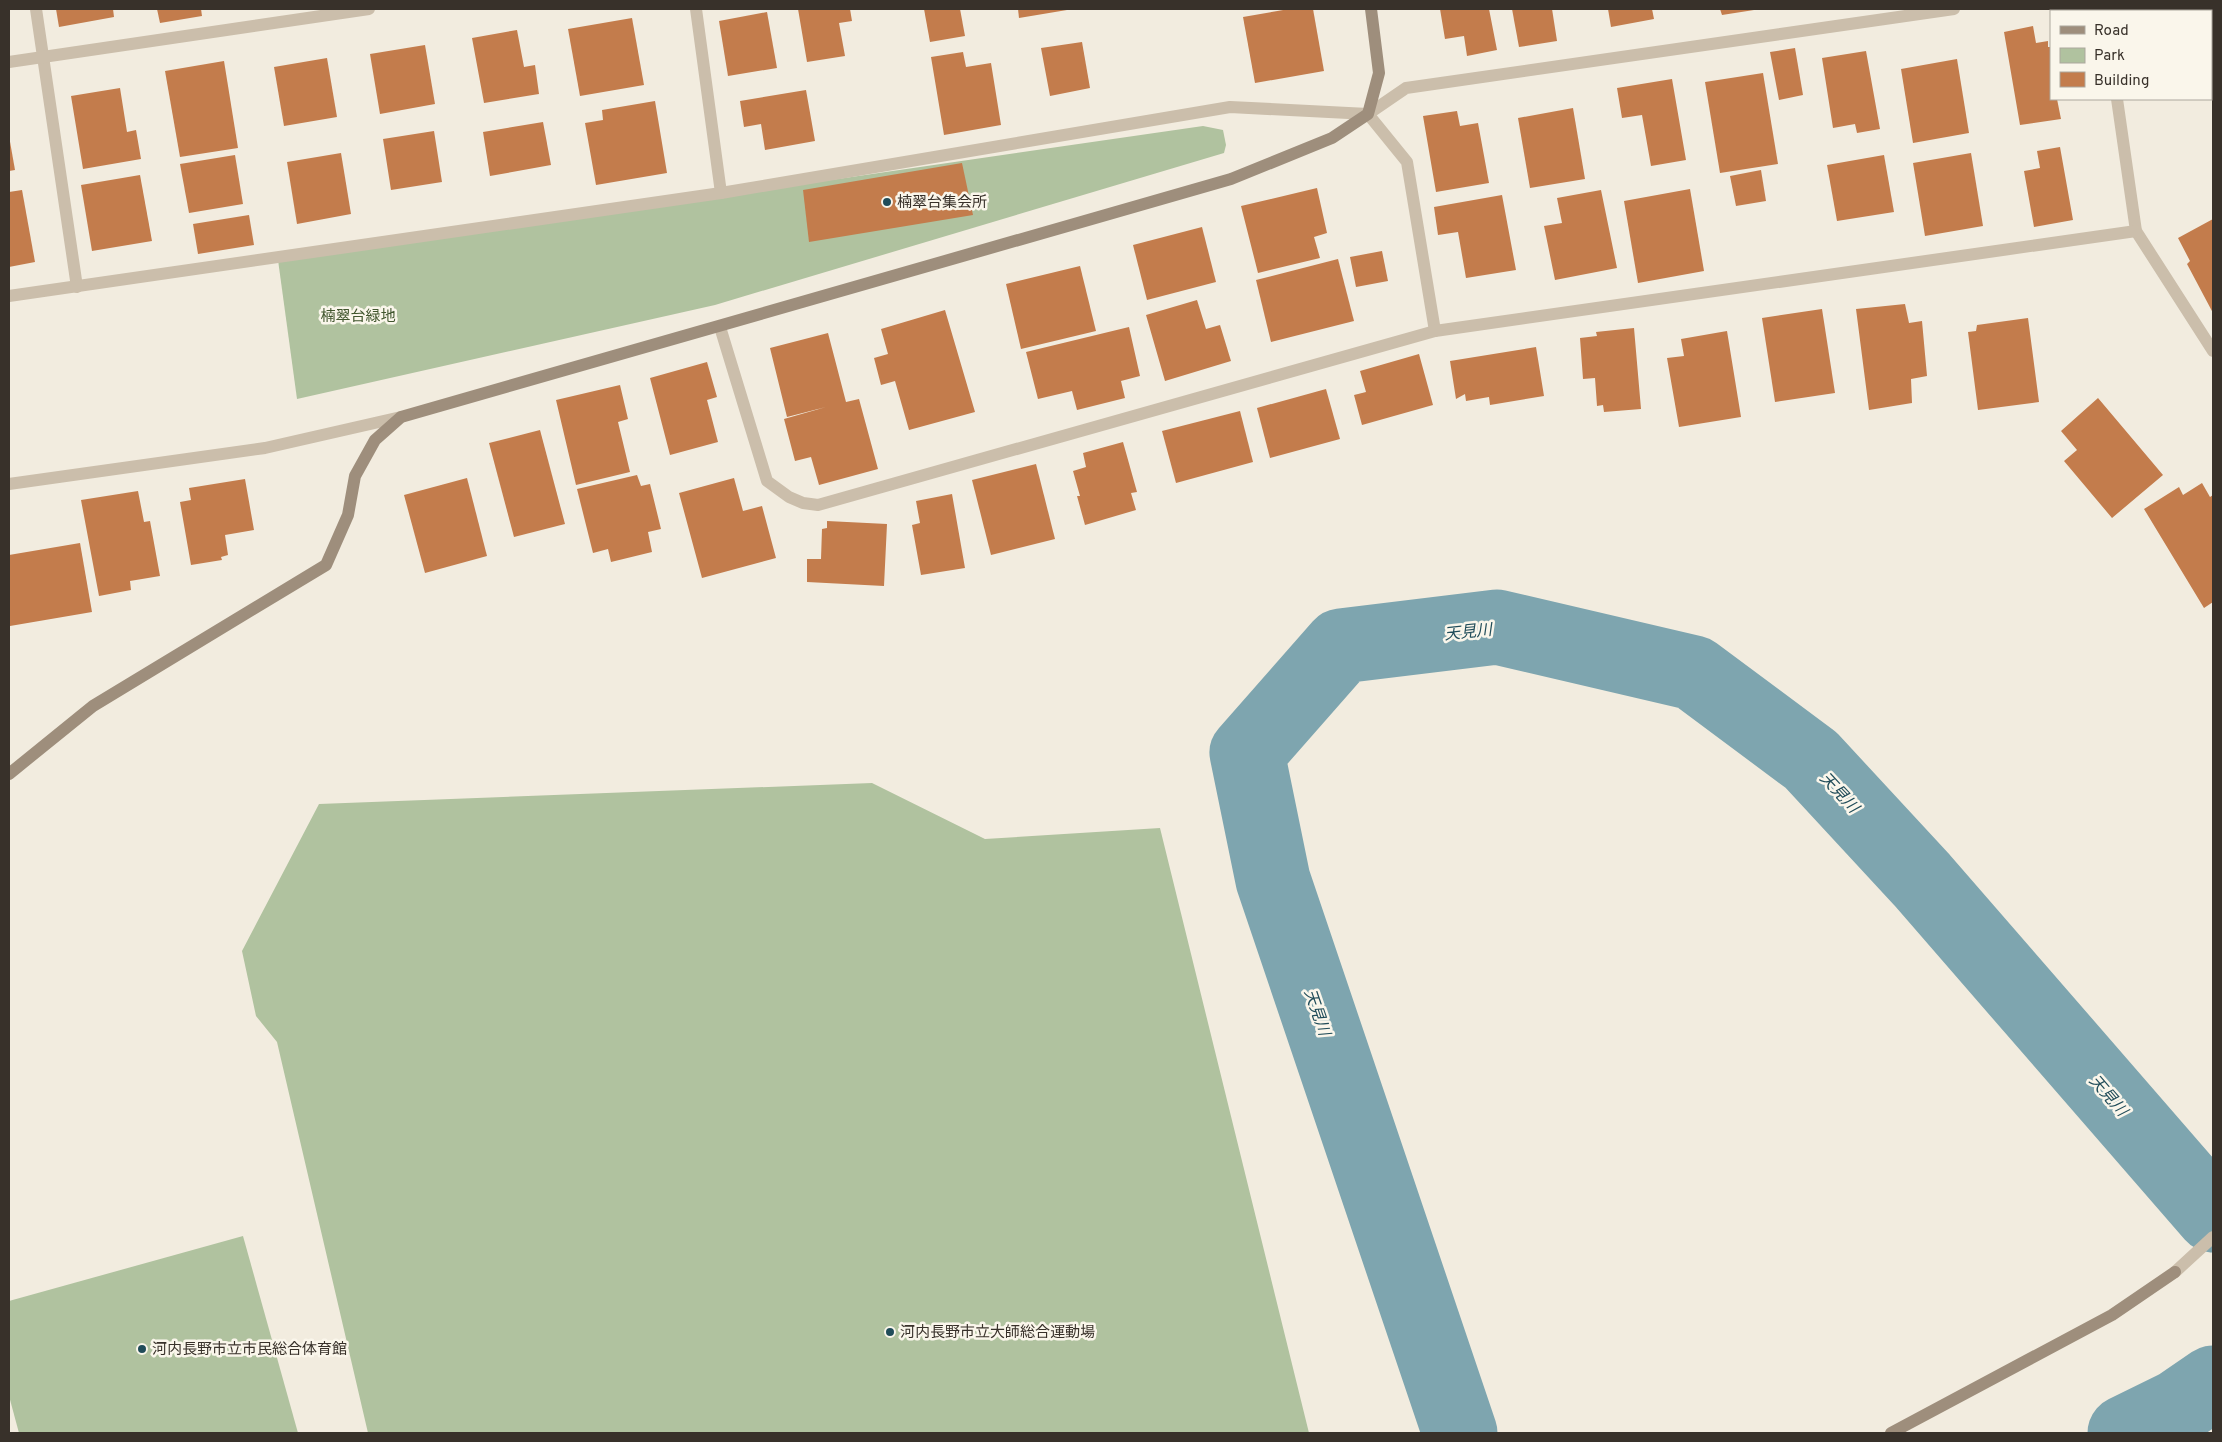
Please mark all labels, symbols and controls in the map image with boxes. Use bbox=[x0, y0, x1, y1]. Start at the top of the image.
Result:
legend bbox=[2050, 10, 2212, 100]
text: Road bbox=[2094, 22, 2129, 41]
text: Park bbox=[2094, 47, 2125, 66]
text: Building bbox=[2094, 72, 2149, 91]
place label: 楠翠台集会所 bbox=[897, 194, 987, 213]
marker: 楠翠台集会所 bbox=[881, 196, 893, 208]
park label: 楠翠台緑地 bbox=[320, 308, 396, 327]
water label: 天見川 bbox=[1443, 620, 1495, 645]
water label: 天見川 bbox=[1815, 769, 1864, 819]
water label: 天見川 bbox=[1299, 987, 1334, 1040]
water label: 天見川 bbox=[2084, 1072, 2132, 1122]
place label: 河内長野市立大師総合運動場 bbox=[900, 1324, 1095, 1343]
marker: 河内長野市立大師総合運動場 bbox=[884, 1326, 896, 1338]
place label: 河内長野市立市民総合体育館 bbox=[152, 1341, 347, 1360]
marker: 河内長野市立市民総合体育館 bbox=[136, 1343, 148, 1355]

